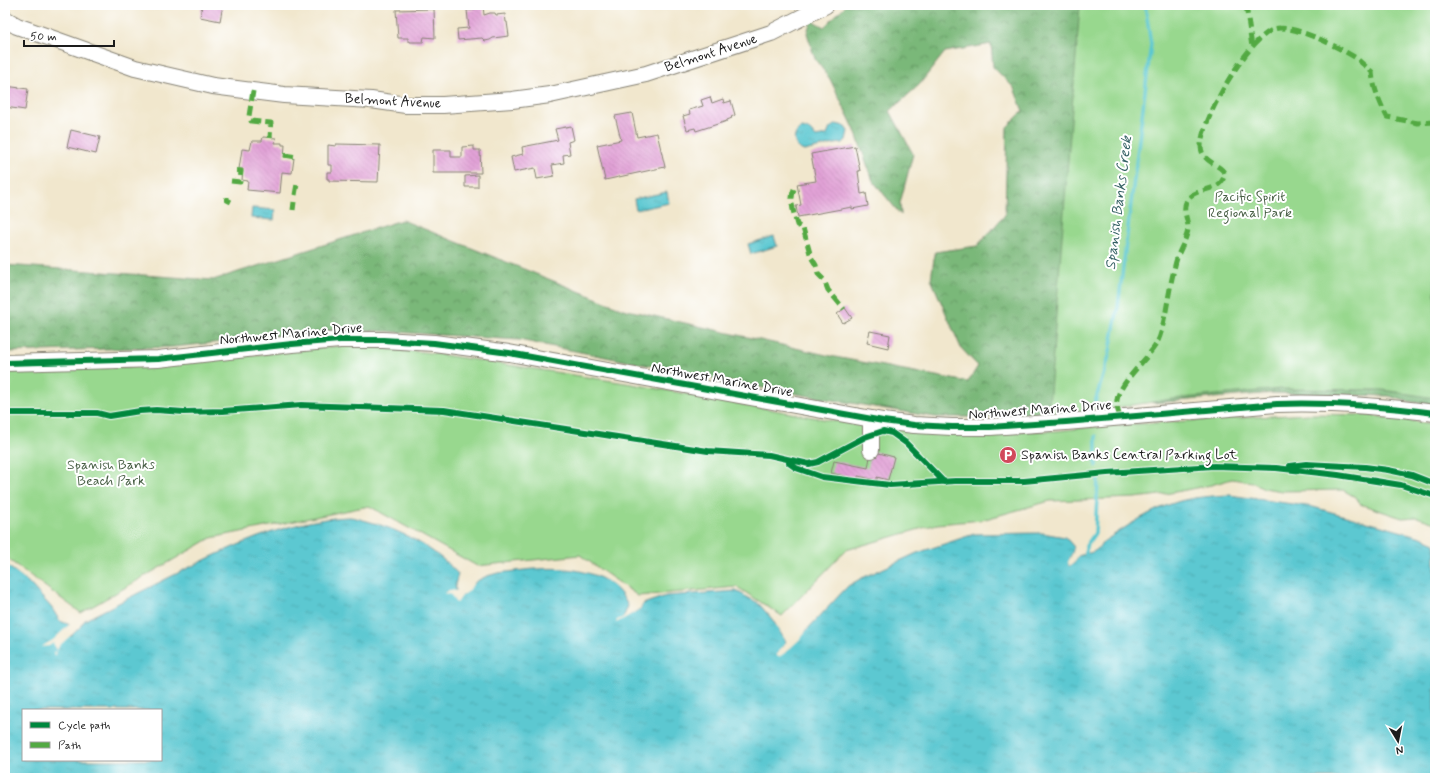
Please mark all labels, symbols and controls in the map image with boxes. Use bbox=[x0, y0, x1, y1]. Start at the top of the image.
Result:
scale bar bbox=[24, 22, 114, 48]
text: 50 m bbox=[30, 29, 57, 45]
street label: Belmont Avenue bbox=[662, 29, 760, 76]
street label: Belmont Avenue bbox=[344, 89, 442, 113]
water label: Spanish Banks Creek bbox=[1101, 134, 1137, 271]
park label: Pacific Spirit Regional Park bbox=[1208, 188, 1292, 224]
street label: Northwest Marine Drive bbox=[219, 319, 363, 349]
street label: Northwest Marine Drive bbox=[650, 359, 794, 401]
street label: Northwest Marine Drive bbox=[968, 396, 1112, 424]
parking icon: Spanish Banks Central Parking Lot bbox=[998, 445, 1018, 465]
place label: Spanish Banks Central Parking Lot bbox=[1021, 446, 1238, 466]
park label: Spanish Banks Beach Park bbox=[67, 456, 155, 490]
legend bbox=[22, 709, 162, 761]
text: Cycle path bbox=[58, 718, 110, 734]
north arrow bbox=[1378, 721, 1418, 761]
text: Path bbox=[58, 738, 81, 754]
text: N bbox=[1395, 742, 1404, 757]

